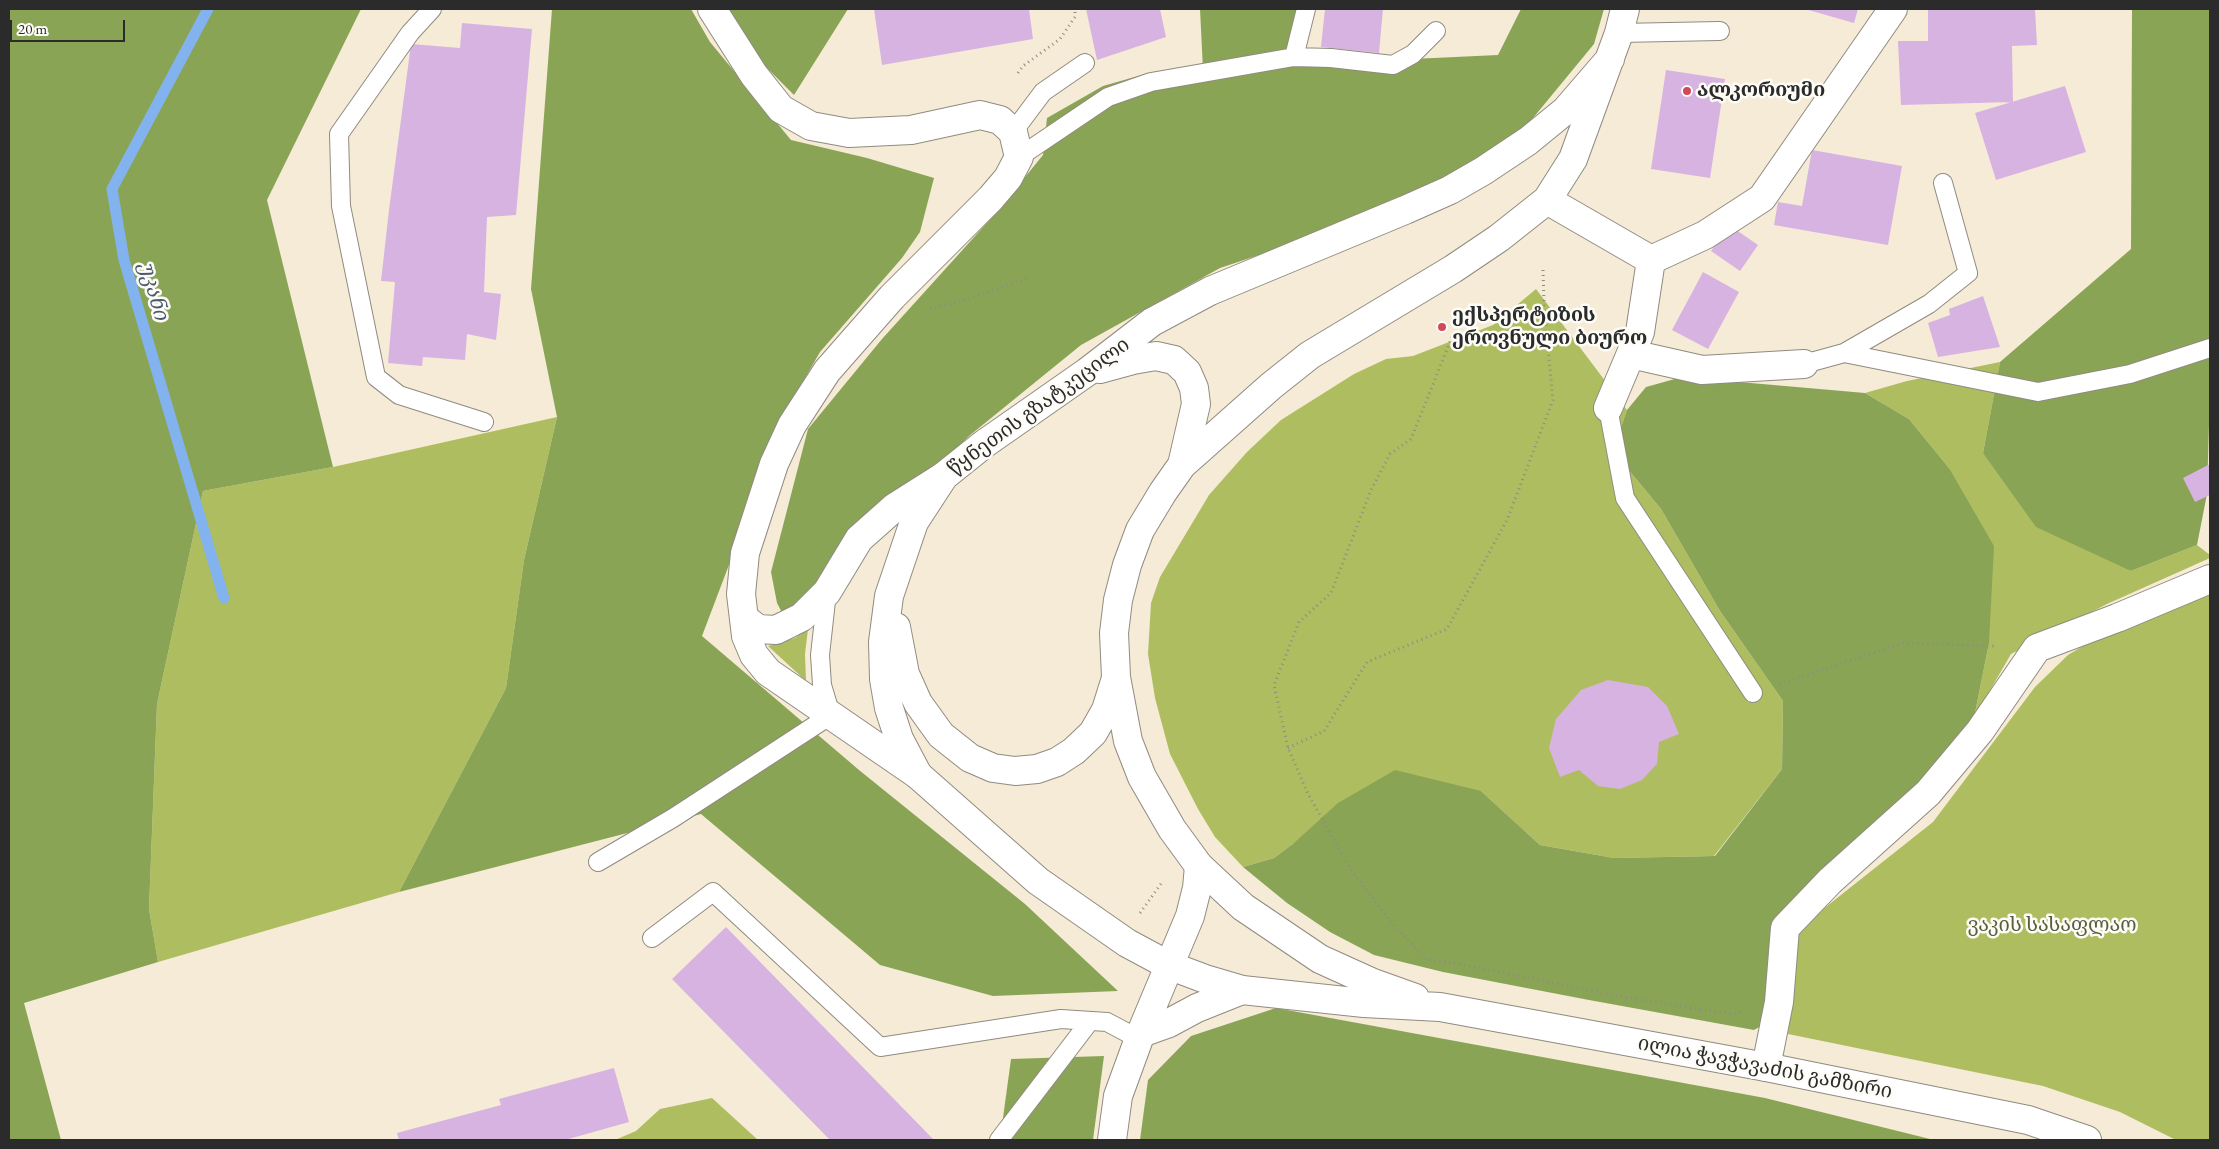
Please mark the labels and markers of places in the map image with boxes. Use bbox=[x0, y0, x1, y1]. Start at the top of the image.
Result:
place label: ალკორიუმი bbox=[1697, 79, 1825, 103]
marker: ალკორიუმი bbox=[1681, 85, 1693, 97]
place label: ექსპერტიზის ეროვნული ბიურო bbox=[1452, 304, 1647, 351]
marker: ექსპერტიზის ეროვნული ბიურო bbox=[1436, 321, 1448, 333]

